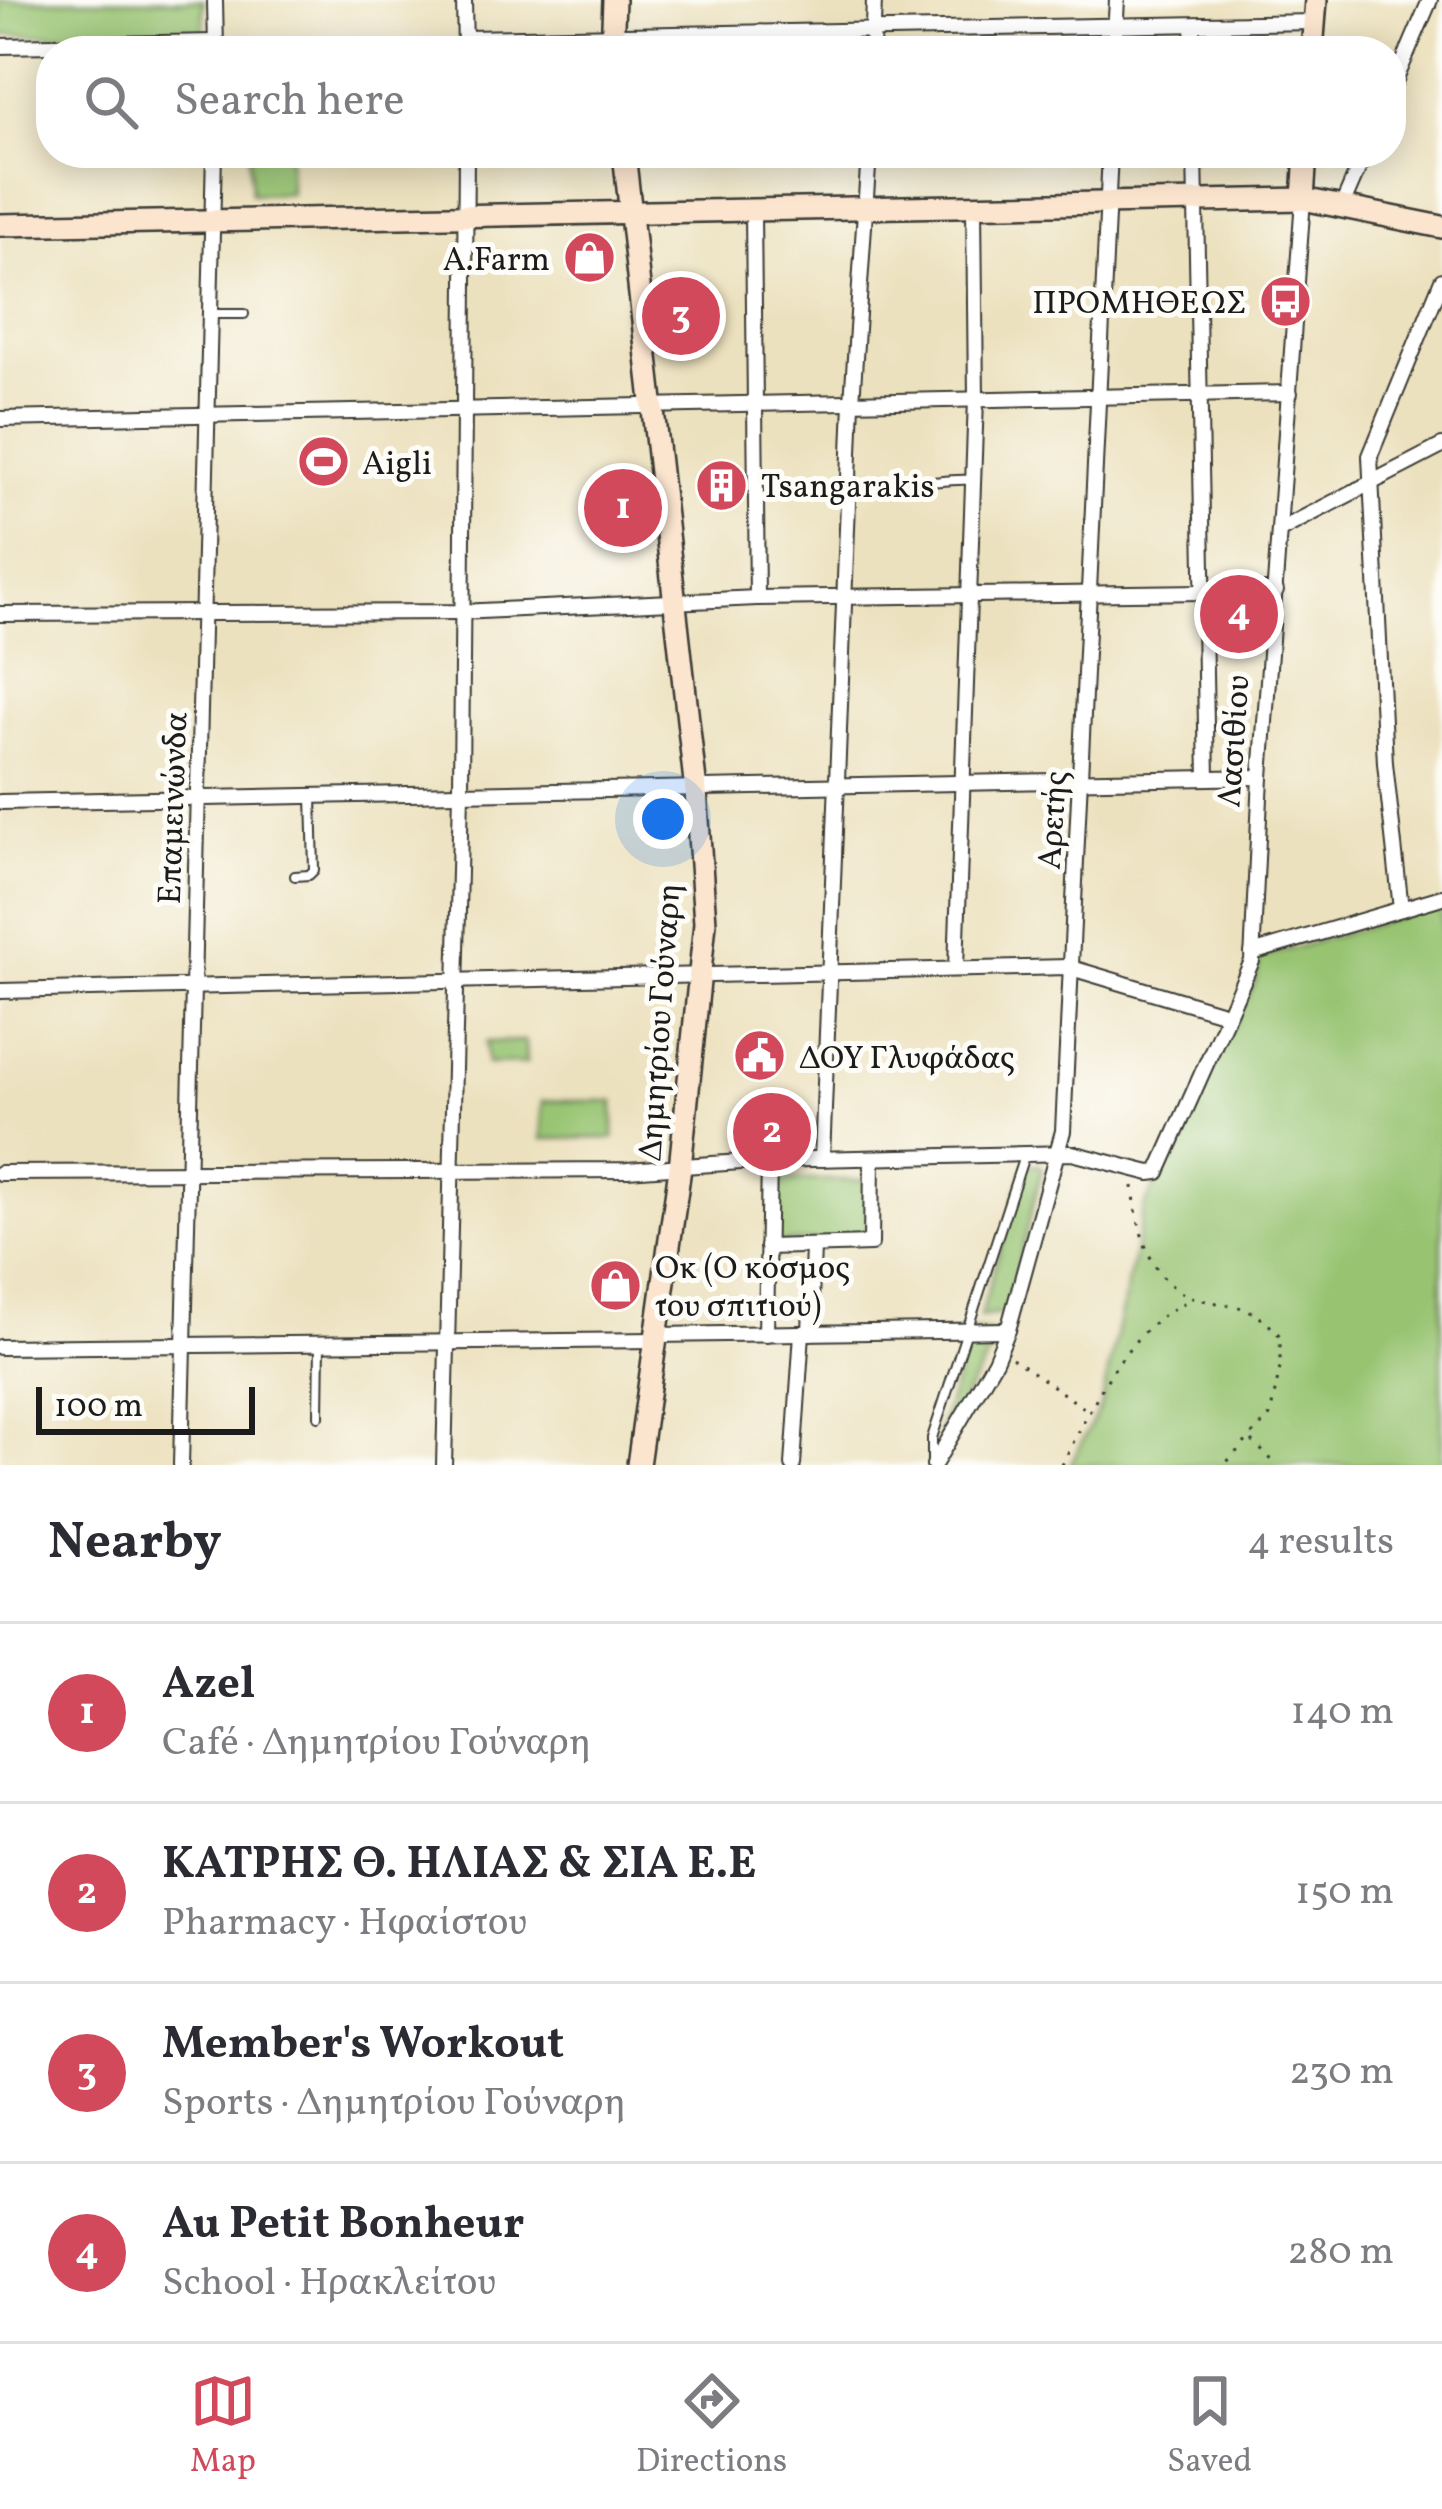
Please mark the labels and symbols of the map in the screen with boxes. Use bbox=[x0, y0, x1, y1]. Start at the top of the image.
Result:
shop icon: A.Farm bbox=[561, 230, 617, 286]
place label: A.Farm bbox=[443, 239, 550, 285]
pin: 3 bbox=[642, 271, 720, 361]
bus stop icon: ΠΡΟΜΗΘΕΩΣ bbox=[1257, 273, 1313, 329]
place label: ΠΡΟΜΗΘΕΩΣ bbox=[1032, 282, 1246, 328]
sports icon: Aigli bbox=[295, 434, 351, 490]
place label: Aigli bbox=[362, 443, 432, 489]
building icon: Tsangarakis bbox=[694, 457, 750, 513]
pin: 1 bbox=[584, 463, 662, 553]
place label: Tsangarakis bbox=[761, 466, 935, 512]
pin: 4 bbox=[1200, 569, 1278, 659]
street label: Λασιθίου bbox=[1208, 674, 1264, 809]
street label: Επαμεινώνδα bbox=[149, 711, 201, 905]
street label: Αρετής bbox=[1029, 769, 1081, 871]
your location bbox=[633, 789, 693, 849]
street label: Δημητρίου Γούναρη bbox=[629, 882, 695, 1163]
public building icon: ΔΟΥ Γλυφάδας bbox=[732, 1028, 788, 1084]
place label: ΔΟΥ Γλυφάδας bbox=[799, 1037, 1015, 1083]
pin: 2 bbox=[733, 1087, 811, 1177]
place label: Οκ (Ο κόσμος του σπιτιού) bbox=[655, 1247, 850, 1331]
shop icon: Οκ (Ο κόσμος του σπιτιού) bbox=[588, 1257, 644, 1313]
scale bar bbox=[36, 1381, 255, 1434]

